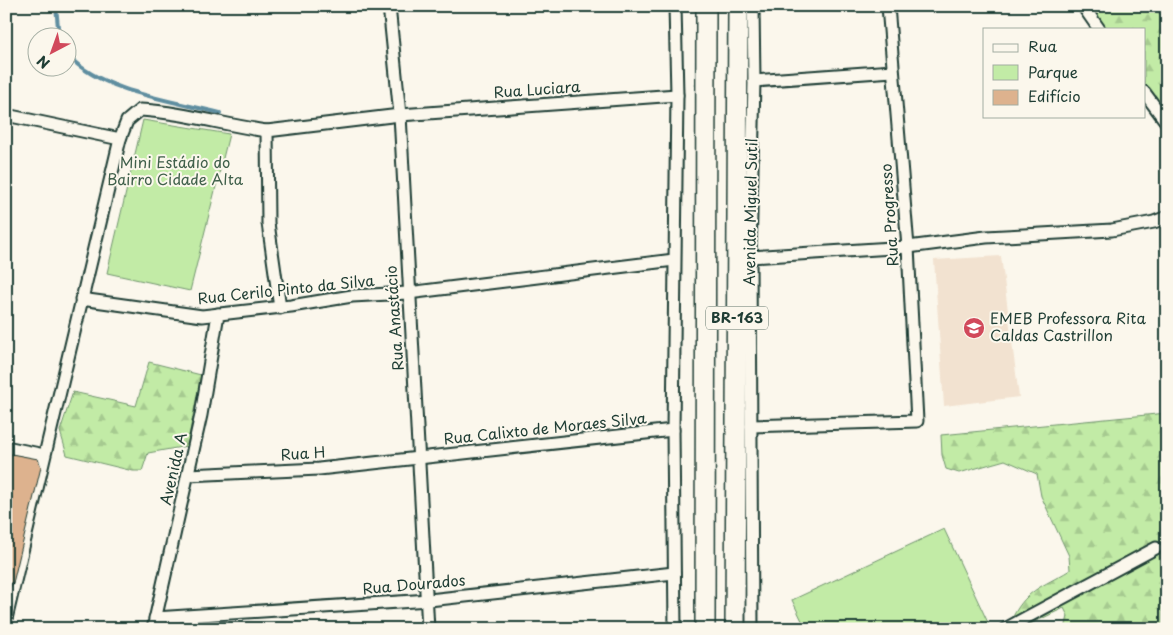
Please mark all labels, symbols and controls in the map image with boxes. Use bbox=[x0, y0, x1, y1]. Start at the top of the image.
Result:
north arrow bbox=[28, 28, 78, 78]
legend bbox=[983, 28, 1146, 118]
text: Rua bbox=[1028, 34, 1057, 57]
text: N bbox=[32, 51, 54, 74]
text: Parque bbox=[1028, 60, 1078, 83]
street label: Rua Luciara bbox=[493, 74, 582, 103]
text: Edifício bbox=[1028, 84, 1081, 107]
street label: Avenida Miguel Sutil bbox=[737, 138, 762, 286]
park label: Mini Estádio do Bairro Cidade Alta bbox=[107, 150, 244, 190]
street label: Rua Progresso bbox=[873, 163, 904, 267]
street label: Rua Anastácio bbox=[378, 265, 409, 371]
street label: Rua Cerilo Pinto da Silva bbox=[196, 268, 376, 309]
road number: BR-163 bbox=[706, 306, 768, 330]
place label: EMEB Professora Rita Caldas Castrillon bbox=[990, 306, 1146, 346]
school or university icon: EMEB Professora Rita Caldas Castrillon bbox=[962, 316, 986, 340]
street label: Rua Calixto de Moraes Silva bbox=[442, 405, 648, 450]
street label: Avenida A bbox=[153, 430, 192, 507]
street label: Rua H bbox=[280, 439, 326, 466]
street label: Rua Dourados bbox=[362, 568, 466, 599]

